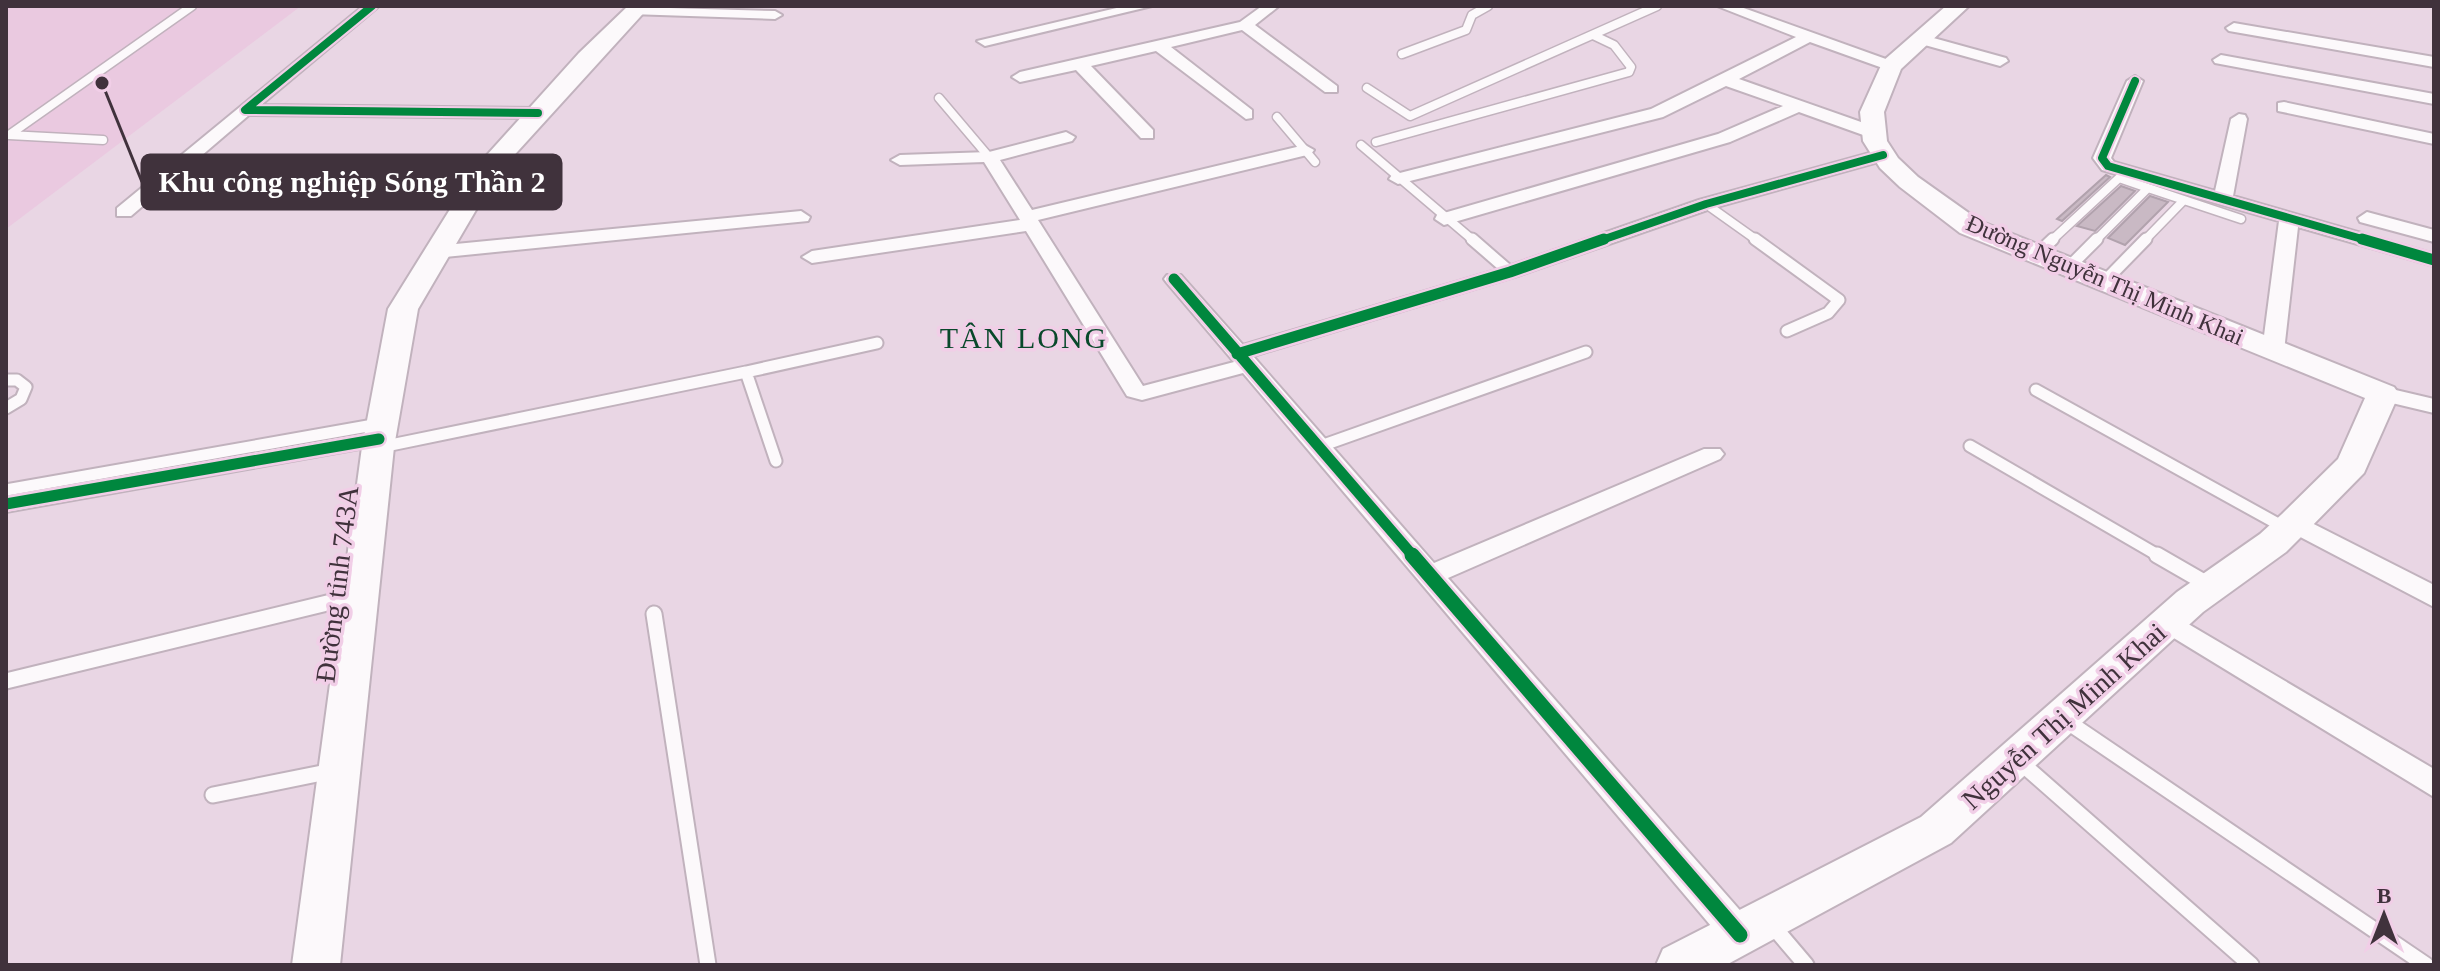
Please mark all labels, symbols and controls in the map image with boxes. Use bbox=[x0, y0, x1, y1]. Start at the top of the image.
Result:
callout: Khu công nghiệp Sóng Thần 2 bbox=[142, 155, 561, 209]
text: Khu công nghiệp Sóng Thần 2 bbox=[158, 165, 546, 198]
street label: Đường Nguyễn Thị Minh Khai bbox=[1962, 210, 2248, 350]
district label: TÂN LONG bbox=[940, 321, 1108, 354]
street label: Đường tỉnh 743A bbox=[310, 483, 365, 684]
street label: Nguyễn Thị Minh Khai bbox=[1956, 616, 2172, 816]
north arrow bbox=[2344, 875, 2424, 955]
text: B bbox=[2377, 883, 2392, 908]

